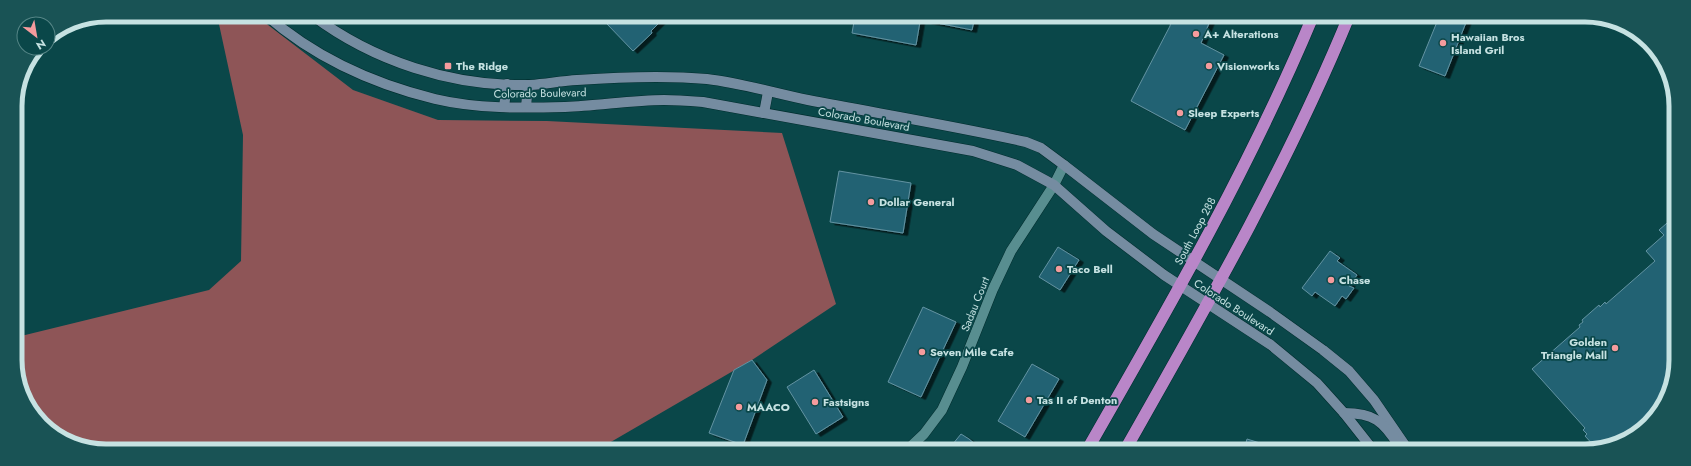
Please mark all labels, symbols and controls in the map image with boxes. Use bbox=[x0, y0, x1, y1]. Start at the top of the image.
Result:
north arrow bbox=[16, 16, 56, 56]
place label: A+ Alterations bbox=[1203, 26, 1278, 42]
marker: A+ Alterations bbox=[1191, 29, 1201, 39]
place label: Hawaiian Bros Island Gril bbox=[1451, 29, 1525, 58]
text: N bbox=[33, 35, 49, 54]
marker: Hawaiian Bros Island Gril bbox=[1438, 38, 1448, 48]
place label: The Ridge bbox=[456, 58, 508, 74]
place label: Visionworks bbox=[1216, 58, 1280, 74]
marker: The Ridge bbox=[443, 61, 453, 71]
marker: Visionworks bbox=[1204, 61, 1214, 71]
street label: Colorado Boulevard bbox=[493, 84, 587, 102]
street label: Colorado Boulevard bbox=[817, 103, 911, 135]
place label: Sleep Experts bbox=[1188, 105, 1259, 121]
marker: Sleep Experts bbox=[1175, 108, 1185, 118]
place label: Dollar General bbox=[879, 194, 955, 210]
street label: South Loop 288 bbox=[1170, 194, 1220, 268]
marker: Dollar General bbox=[866, 197, 876, 207]
place label: Taco Bell bbox=[1067, 261, 1113, 277]
marker: Taco Bell bbox=[1054, 264, 1064, 274]
place label: Chase bbox=[1339, 272, 1370, 288]
street label: Sadau Court bbox=[957, 274, 993, 334]
street label: Colorado Boulevard bbox=[1191, 275, 1277, 339]
marker: Chase bbox=[1326, 275, 1336, 285]
place label: Golden Triangle Mall bbox=[1541, 334, 1607, 363]
marker: Golden Triangle Mall bbox=[1610, 343, 1620, 353]
place label: Seven Mile Cafe bbox=[930, 344, 1014, 360]
marker: Seven Mile Cafe bbox=[917, 347, 927, 357]
place label: Tas II of Denton bbox=[1037, 392, 1117, 408]
place label: Fastsigns bbox=[823, 394, 869, 410]
marker: Tas II of Denton bbox=[1024, 395, 1034, 405]
marker: Fastsigns bbox=[810, 397, 820, 407]
place label: MAACO bbox=[747, 399, 790, 415]
marker: MAACO bbox=[734, 402, 744, 412]

